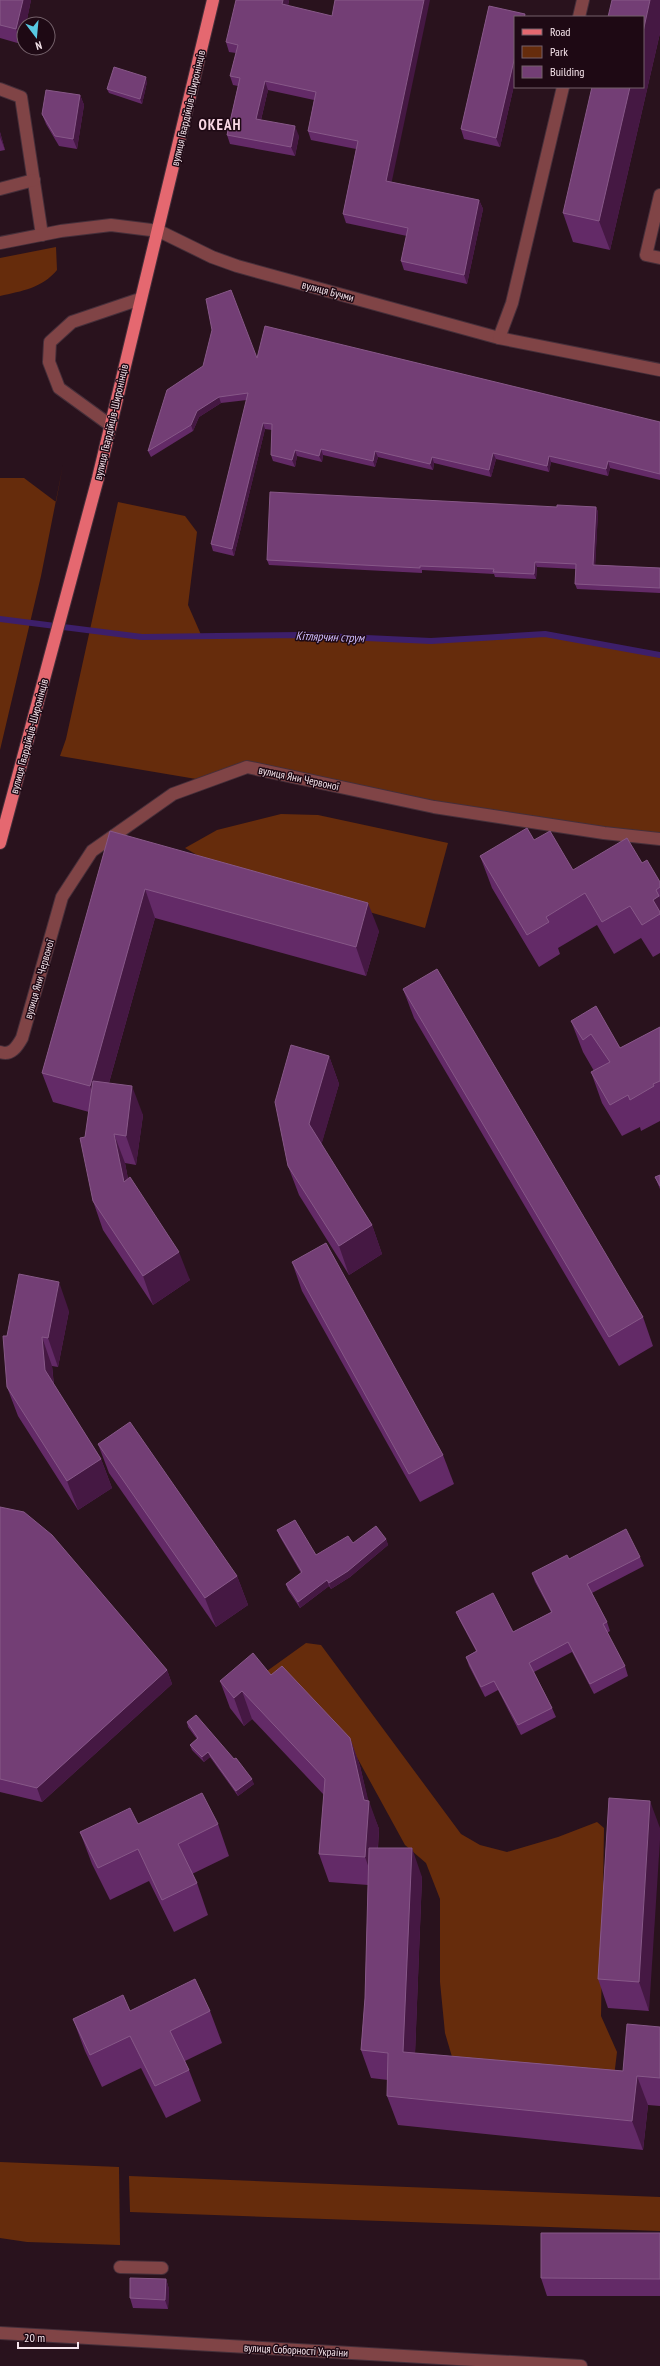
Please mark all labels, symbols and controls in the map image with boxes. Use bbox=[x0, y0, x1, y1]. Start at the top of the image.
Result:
north arrow bbox=[16, 16, 56, 56]
legend bbox=[514, 16, 644, 88]
text: Road bbox=[550, 24, 570, 39]
text: N bbox=[34, 38, 44, 53]
text: Park bbox=[550, 44, 568, 59]
street label: вулиця Гвардійців-Широнінців bbox=[168, 48, 208, 167]
text: Building bbox=[550, 64, 585, 79]
district label: ОКЕАН bbox=[198, 115, 242, 134]
street label: вулиця Бучми bbox=[301, 277, 356, 305]
street label: вулиця Гвардійців-Широнінців bbox=[91, 362, 131, 481]
water label: Кітлярчин струм bbox=[296, 628, 366, 645]
street label: вулиця Гвардійців-Широнінців bbox=[7, 676, 51, 795]
street label: вулиця Яни Червоної bbox=[257, 763, 341, 793]
street label: вулиця Яни Червоної bbox=[21, 937, 57, 1020]
scale bar bbox=[18, 2324, 78, 2350]
text: 20 m bbox=[24, 2330, 45, 2345]
street label: вулиця Соборності України bbox=[244, 2340, 349, 2360]

